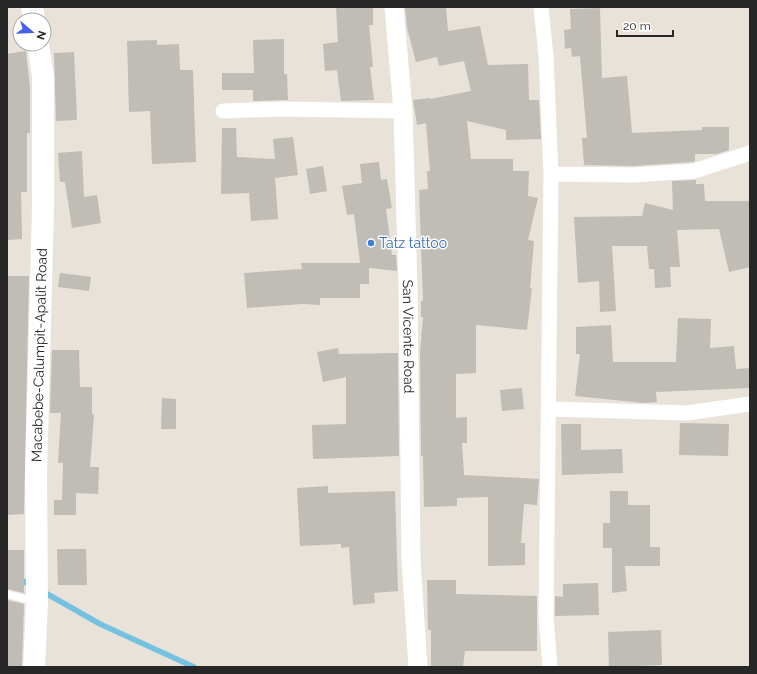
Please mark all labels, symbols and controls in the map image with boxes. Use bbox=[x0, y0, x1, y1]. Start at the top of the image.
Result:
north arrow bbox=[12, 12, 52, 52]
scale bar bbox=[617, 12, 673, 38]
text: 20 m bbox=[623, 19, 651, 33]
text: N bbox=[33, 29, 48, 41]
place label: Tatz tattoo bbox=[379, 235, 447, 251]
marker: Tatz tattoo bbox=[366, 238, 376, 248]
street label: Macabebe-Calumpit-Apalit Road bbox=[28, 248, 50, 462]
street label: San Vicente Road bbox=[400, 279, 417, 394]

